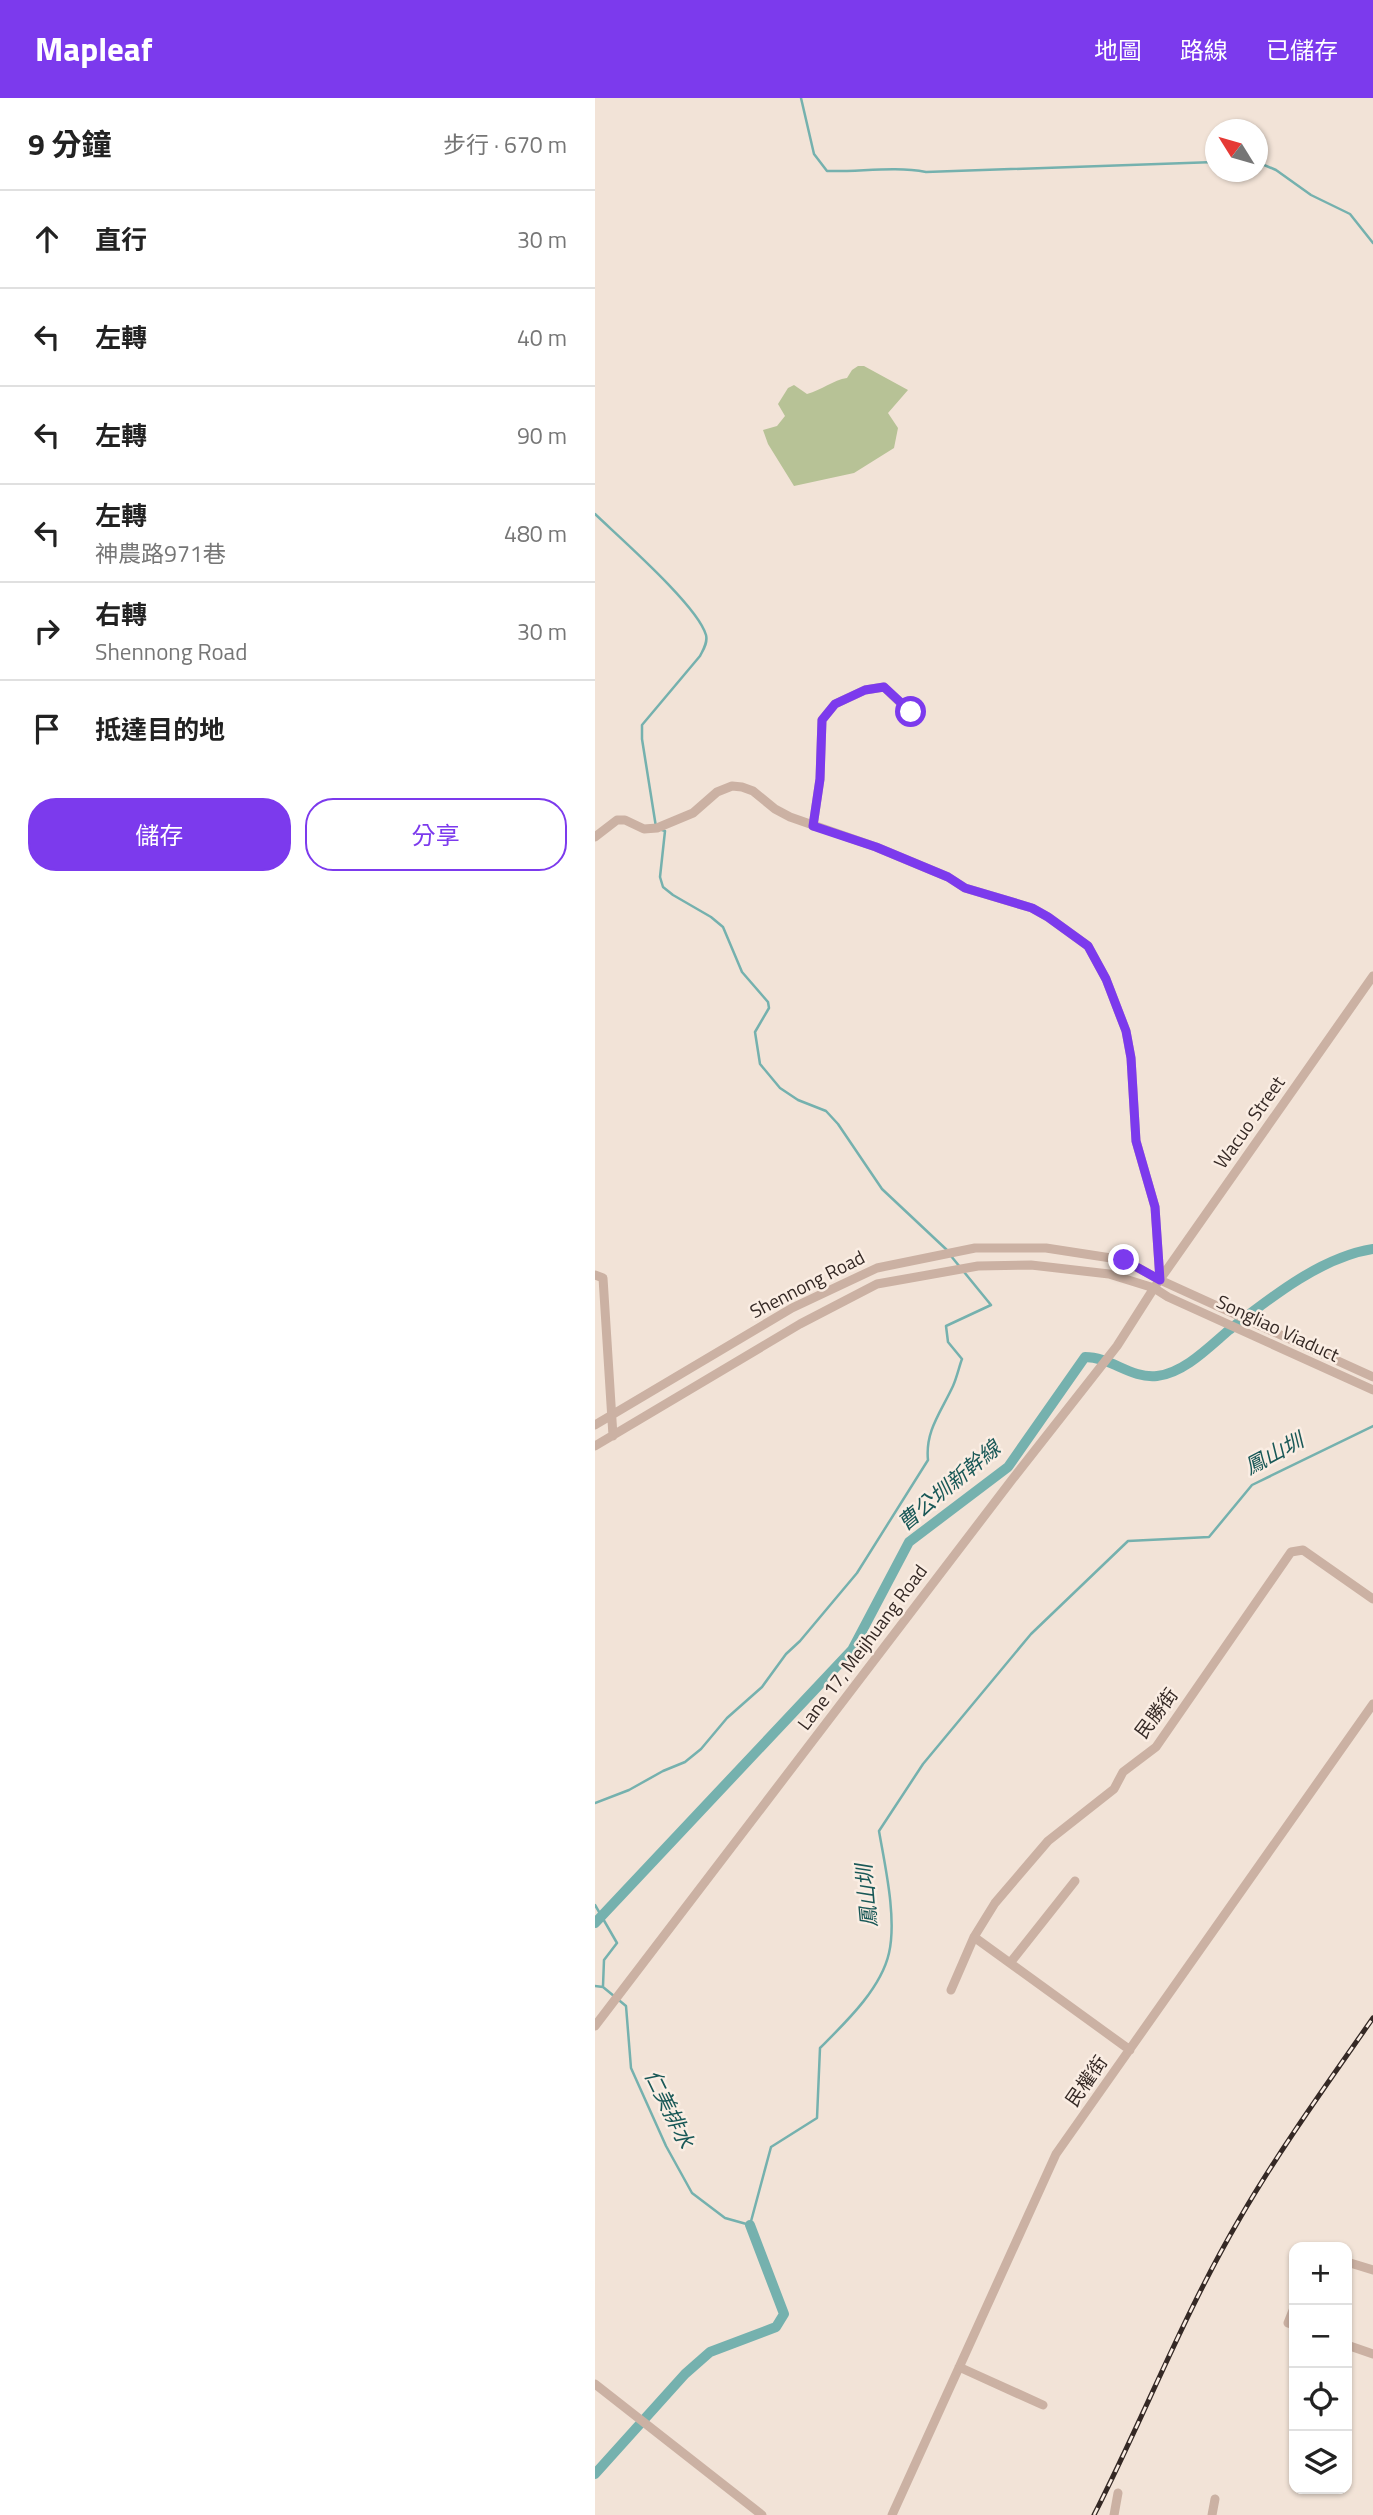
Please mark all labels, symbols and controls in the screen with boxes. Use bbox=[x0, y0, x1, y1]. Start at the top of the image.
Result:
text: Mapleaf bbox=[35, 24, 153, 74]
text: 地圖 bbox=[1094, 32, 1142, 68]
text: 路線 bbox=[1180, 32, 1228, 68]
text: 已儲存 bbox=[1266, 32, 1338, 68]
north arrow bbox=[1205, 119, 1268, 182]
text: 9 分鐘 bbox=[28, 121, 111, 167]
text: 步行 · 670 m bbox=[443, 127, 567, 162]
icon: ahead bbox=[28, 220, 66, 258]
text: 直行 bbox=[95, 220, 147, 259]
text: 30 m bbox=[517, 222, 567, 257]
icon: left bbox=[28, 318, 66, 356]
text: 左轉 bbox=[95, 318, 147, 357]
text: 40 m bbox=[517, 320, 567, 355]
icon: left bbox=[28, 416, 66, 454]
text: 左轉 bbox=[95, 416, 147, 455]
text: 90 m bbox=[517, 418, 567, 453]
text: 左轉 bbox=[95, 496, 147, 535]
icon: left bbox=[28, 514, 66, 552]
text: 480 m bbox=[504, 516, 567, 551]
text: 神農路971巷 bbox=[95, 536, 226, 571]
text: 右轉 bbox=[95, 595, 147, 634]
icon: right bbox=[28, 612, 66, 650]
text: 30 m bbox=[517, 614, 567, 649]
text: Shennong Road bbox=[95, 634, 247, 669]
route start bbox=[895, 696, 926, 727]
icon: arrive bbox=[28, 710, 66, 748]
text: 抵達目的地 bbox=[95, 710, 225, 749]
button: 儲存 bbox=[28, 798, 291, 871]
button: 分享 bbox=[305, 798, 567, 871]
street label: Wacuo Street bbox=[1206, 1069, 1292, 1174]
street label: Shennong Road bbox=[744, 1242, 869, 1325]
route end bbox=[1108, 1244, 1139, 1275]
street label: Songliao Viaduct bbox=[1212, 1286, 1345, 1369]
water label: 鳳山圳 bbox=[1238, 1423, 1312, 1482]
water label: 曹公圳新幹線 bbox=[890, 1431, 1008, 1538]
street label: Lane 17, Meijhuang Road bbox=[789, 1558, 934, 1736]
street label: 民勝街 bbox=[1127, 1681, 1184, 1744]
water label: 鳳山圳 bbox=[847, 1860, 885, 1929]
street label: 民權街 bbox=[1057, 2049, 1114, 2112]
water label: 仁美排水 bbox=[637, 2064, 703, 2154]
map controls bbox=[1289, 2242, 1352, 2494]
button: + bbox=[1289, 2242, 1352, 2305]
button: − bbox=[1289, 2305, 1352, 2368]
button: locate bbox=[1289, 2368, 1352, 2431]
button: layers bbox=[1289, 2431, 1352, 2494]

